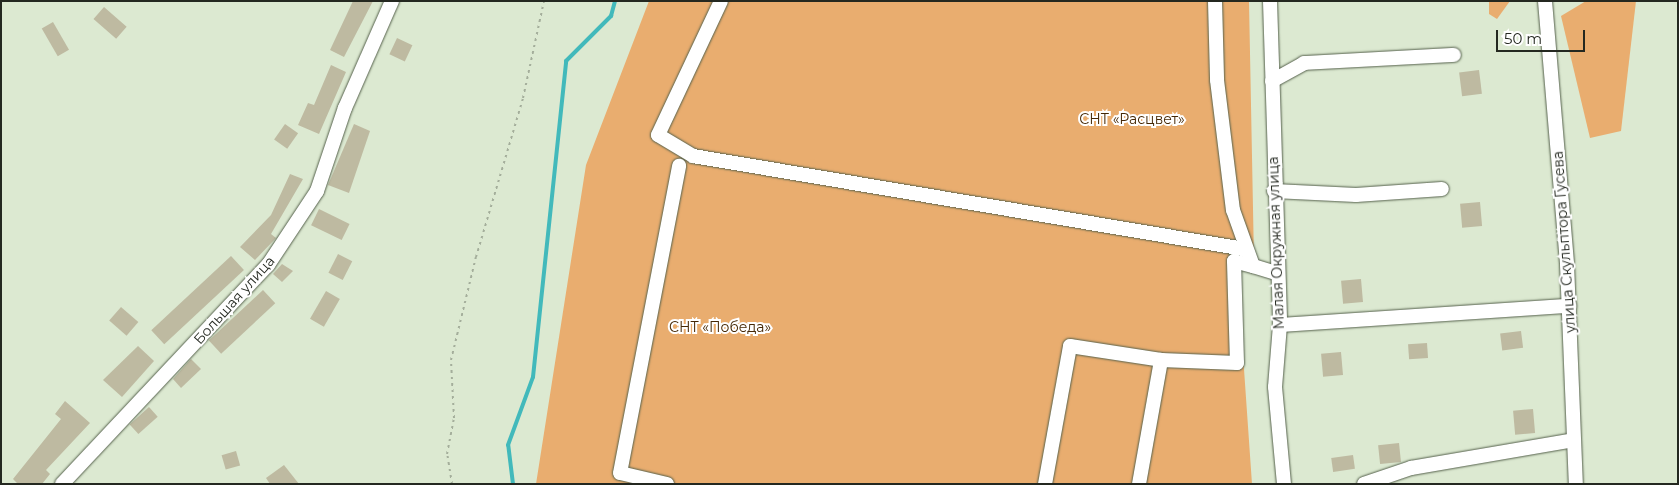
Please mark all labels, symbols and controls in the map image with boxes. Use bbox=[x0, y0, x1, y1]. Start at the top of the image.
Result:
scale bar bbox=[1499, 20, 1588, 52]
text: 50 m bbox=[1504, 29, 1542, 48]
park label: СНТ «Расцвет» bbox=[1079, 111, 1185, 127]
street label: улица Скульптора Гусева bbox=[1549, 150, 1579, 334]
street label: Малая Окружная улица bbox=[1265, 156, 1287, 330]
street label: Большая улица bbox=[190, 252, 278, 348]
park label: СНТ «Победа» bbox=[669, 319, 771, 335]

